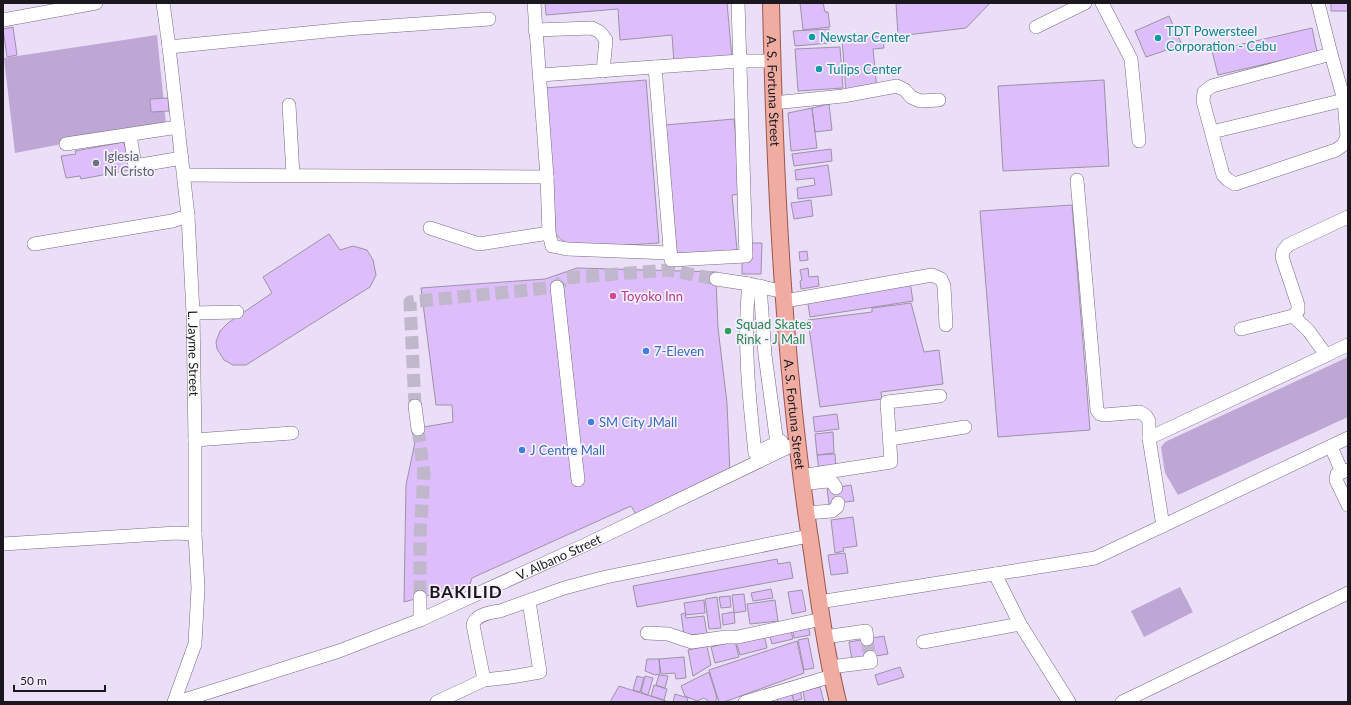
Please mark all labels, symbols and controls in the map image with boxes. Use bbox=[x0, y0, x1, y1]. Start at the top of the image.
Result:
place label: TDT Powersteel Corporation - Cebu bbox=[1166, 23, 1276, 54]
place label: Newstar Center bbox=[820, 29, 910, 45]
marker: Newstar Center bbox=[807, 32, 817, 42]
marker: TDT Powersteel Corporation - Cebu bbox=[1153, 33, 1163, 43]
street label: A. S. Fortuna Street bbox=[764, 35, 783, 147]
place label: Tulips Center bbox=[827, 61, 902, 77]
marker: Tulips Center bbox=[814, 64, 824, 74]
place label: Iglesia Ni Cristo bbox=[104, 148, 154, 179]
marker: Iglesia Ni Cristo bbox=[91, 158, 101, 168]
place label: Toyoko Inn bbox=[621, 288, 683, 304]
marker: Toyoko Inn bbox=[608, 291, 618, 301]
street label: L. Jayme Street bbox=[185, 310, 202, 397]
place label: Squad Skates Rink - J Mall bbox=[736, 316, 812, 347]
marker: Squad Skates Rink - J Mall bbox=[723, 326, 733, 336]
place label: 7-Eleven bbox=[654, 343, 704, 359]
marker: 7-Eleven bbox=[641, 346, 651, 356]
street label: A. S. Fortuna Street bbox=[781, 358, 808, 471]
place label: SM City JMall bbox=[599, 414, 677, 430]
marker: SM City JMall bbox=[586, 417, 596, 427]
place label: J Centre Mall bbox=[530, 442, 605, 458]
marker: J Centre Mall bbox=[517, 445, 527, 455]
street label: V. Albano Street bbox=[514, 530, 604, 583]
district label: BAKILID bbox=[429, 581, 503, 602]
scale bar bbox=[14, 667, 105, 693]
text: 50 m bbox=[20, 673, 47, 688]

